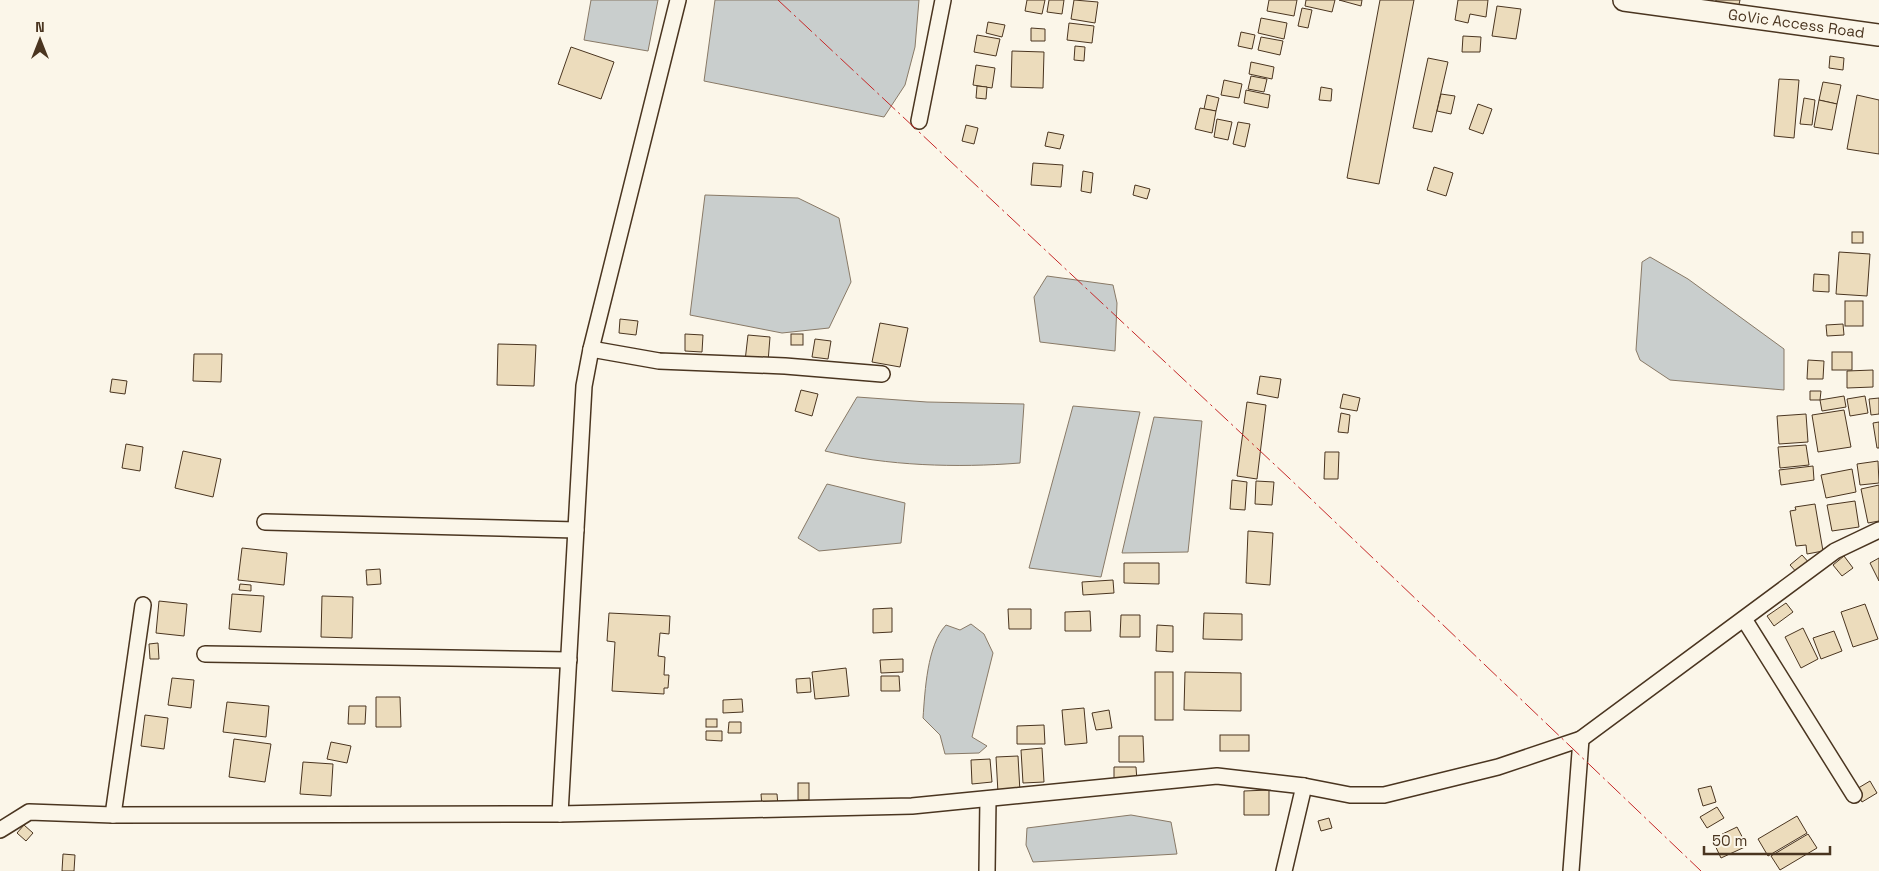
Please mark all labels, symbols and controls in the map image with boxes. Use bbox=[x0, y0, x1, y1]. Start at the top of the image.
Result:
street label: GoVic Access Road bbox=[1727, 4, 1866, 42]
north arrow bbox=[15, 15, 65, 65]
text: N bbox=[35, 18, 45, 36]
scale bar bbox=[1704, 824, 1830, 856]
text: 50 m bbox=[1712, 831, 1747, 850]

